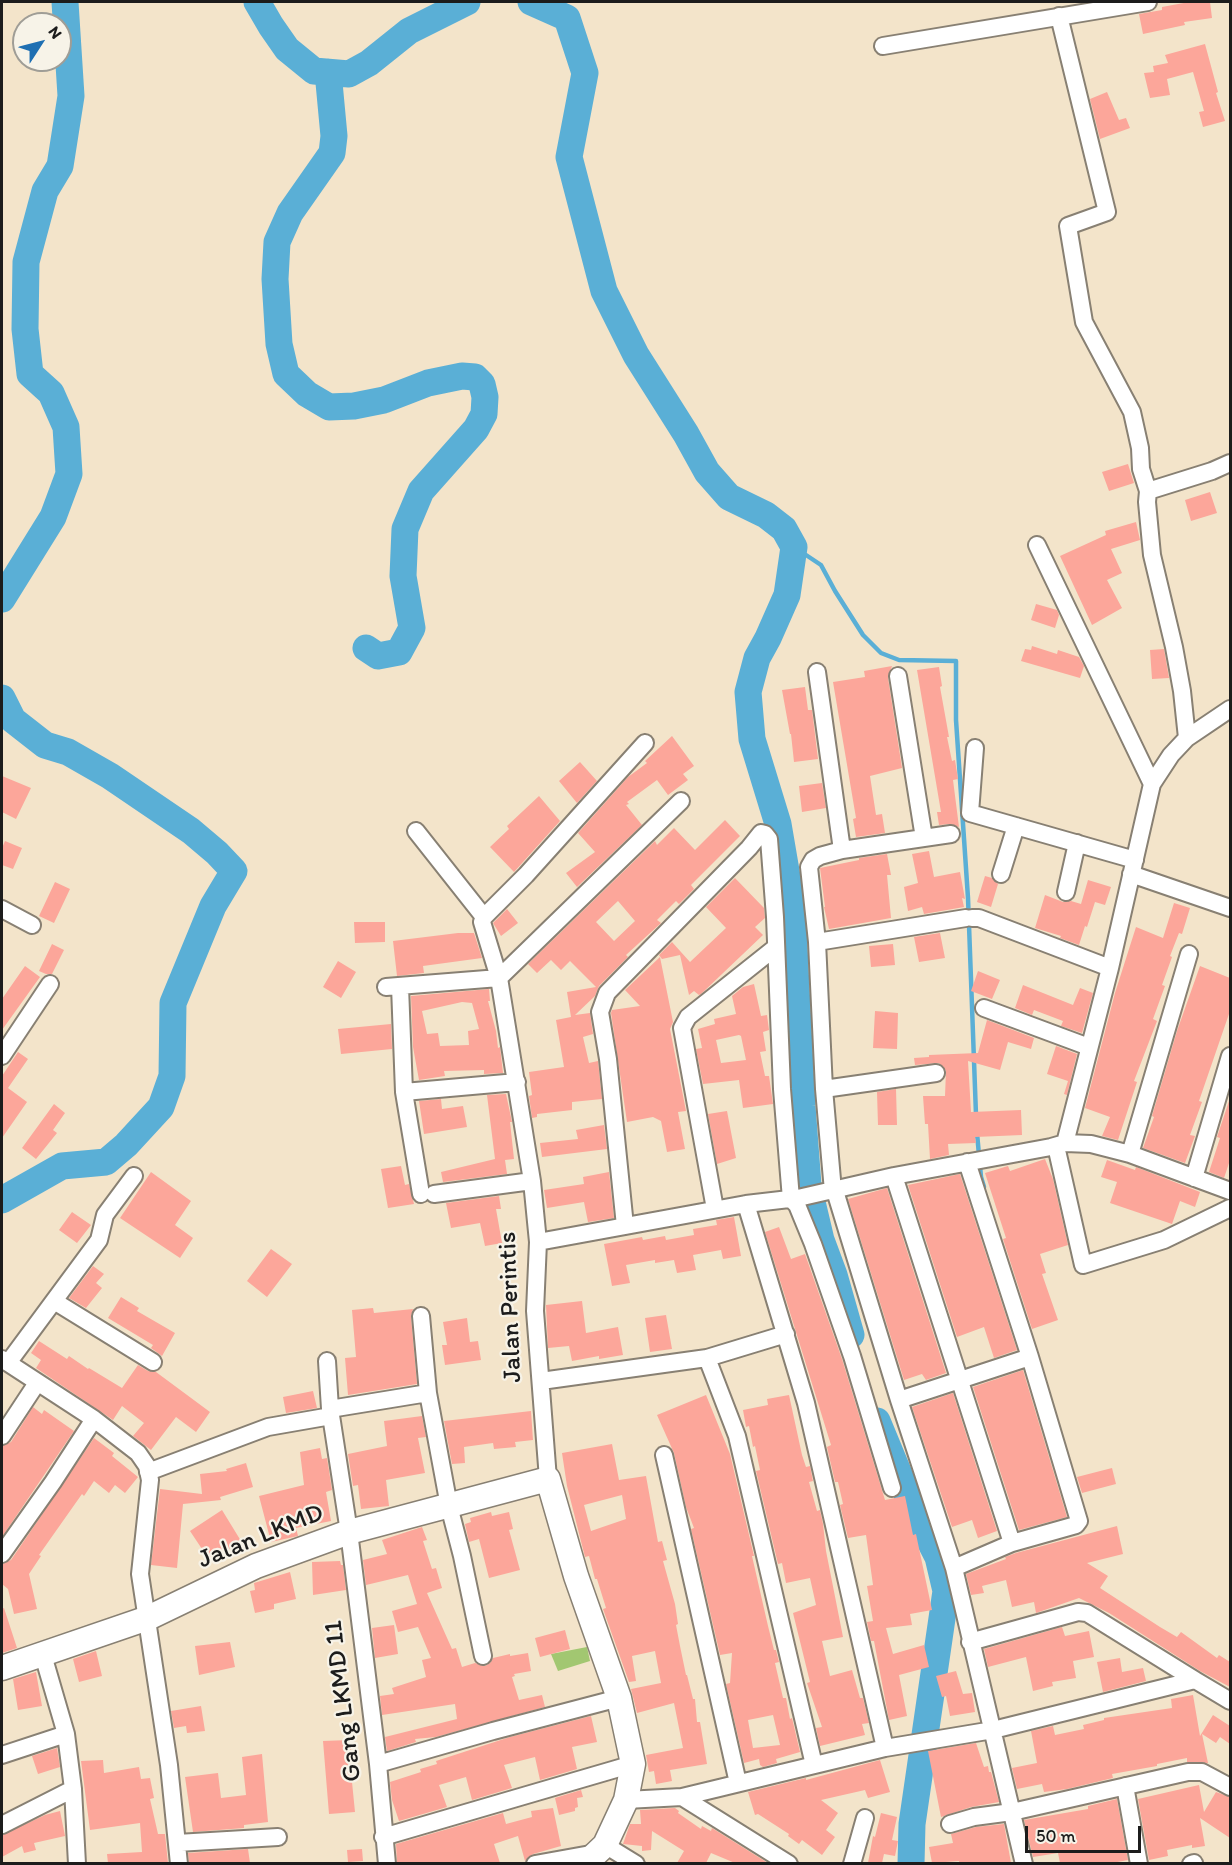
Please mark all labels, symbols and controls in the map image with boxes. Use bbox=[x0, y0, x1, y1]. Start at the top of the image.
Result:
north arrow bbox=[12, 12, 72, 72]
text: N bbox=[44, 22, 66, 42]
street label: Jalan Perintis bbox=[493, 1231, 529, 1383]
street label: Jalan LKMD bbox=[194, 1498, 328, 1576]
street label: Gang LKMD 11 bbox=[319, 1619, 369, 1783]
scale bar bbox=[1028, 1814, 1144, 1852]
text: 50 m bbox=[1036, 1825, 1076, 1847]

